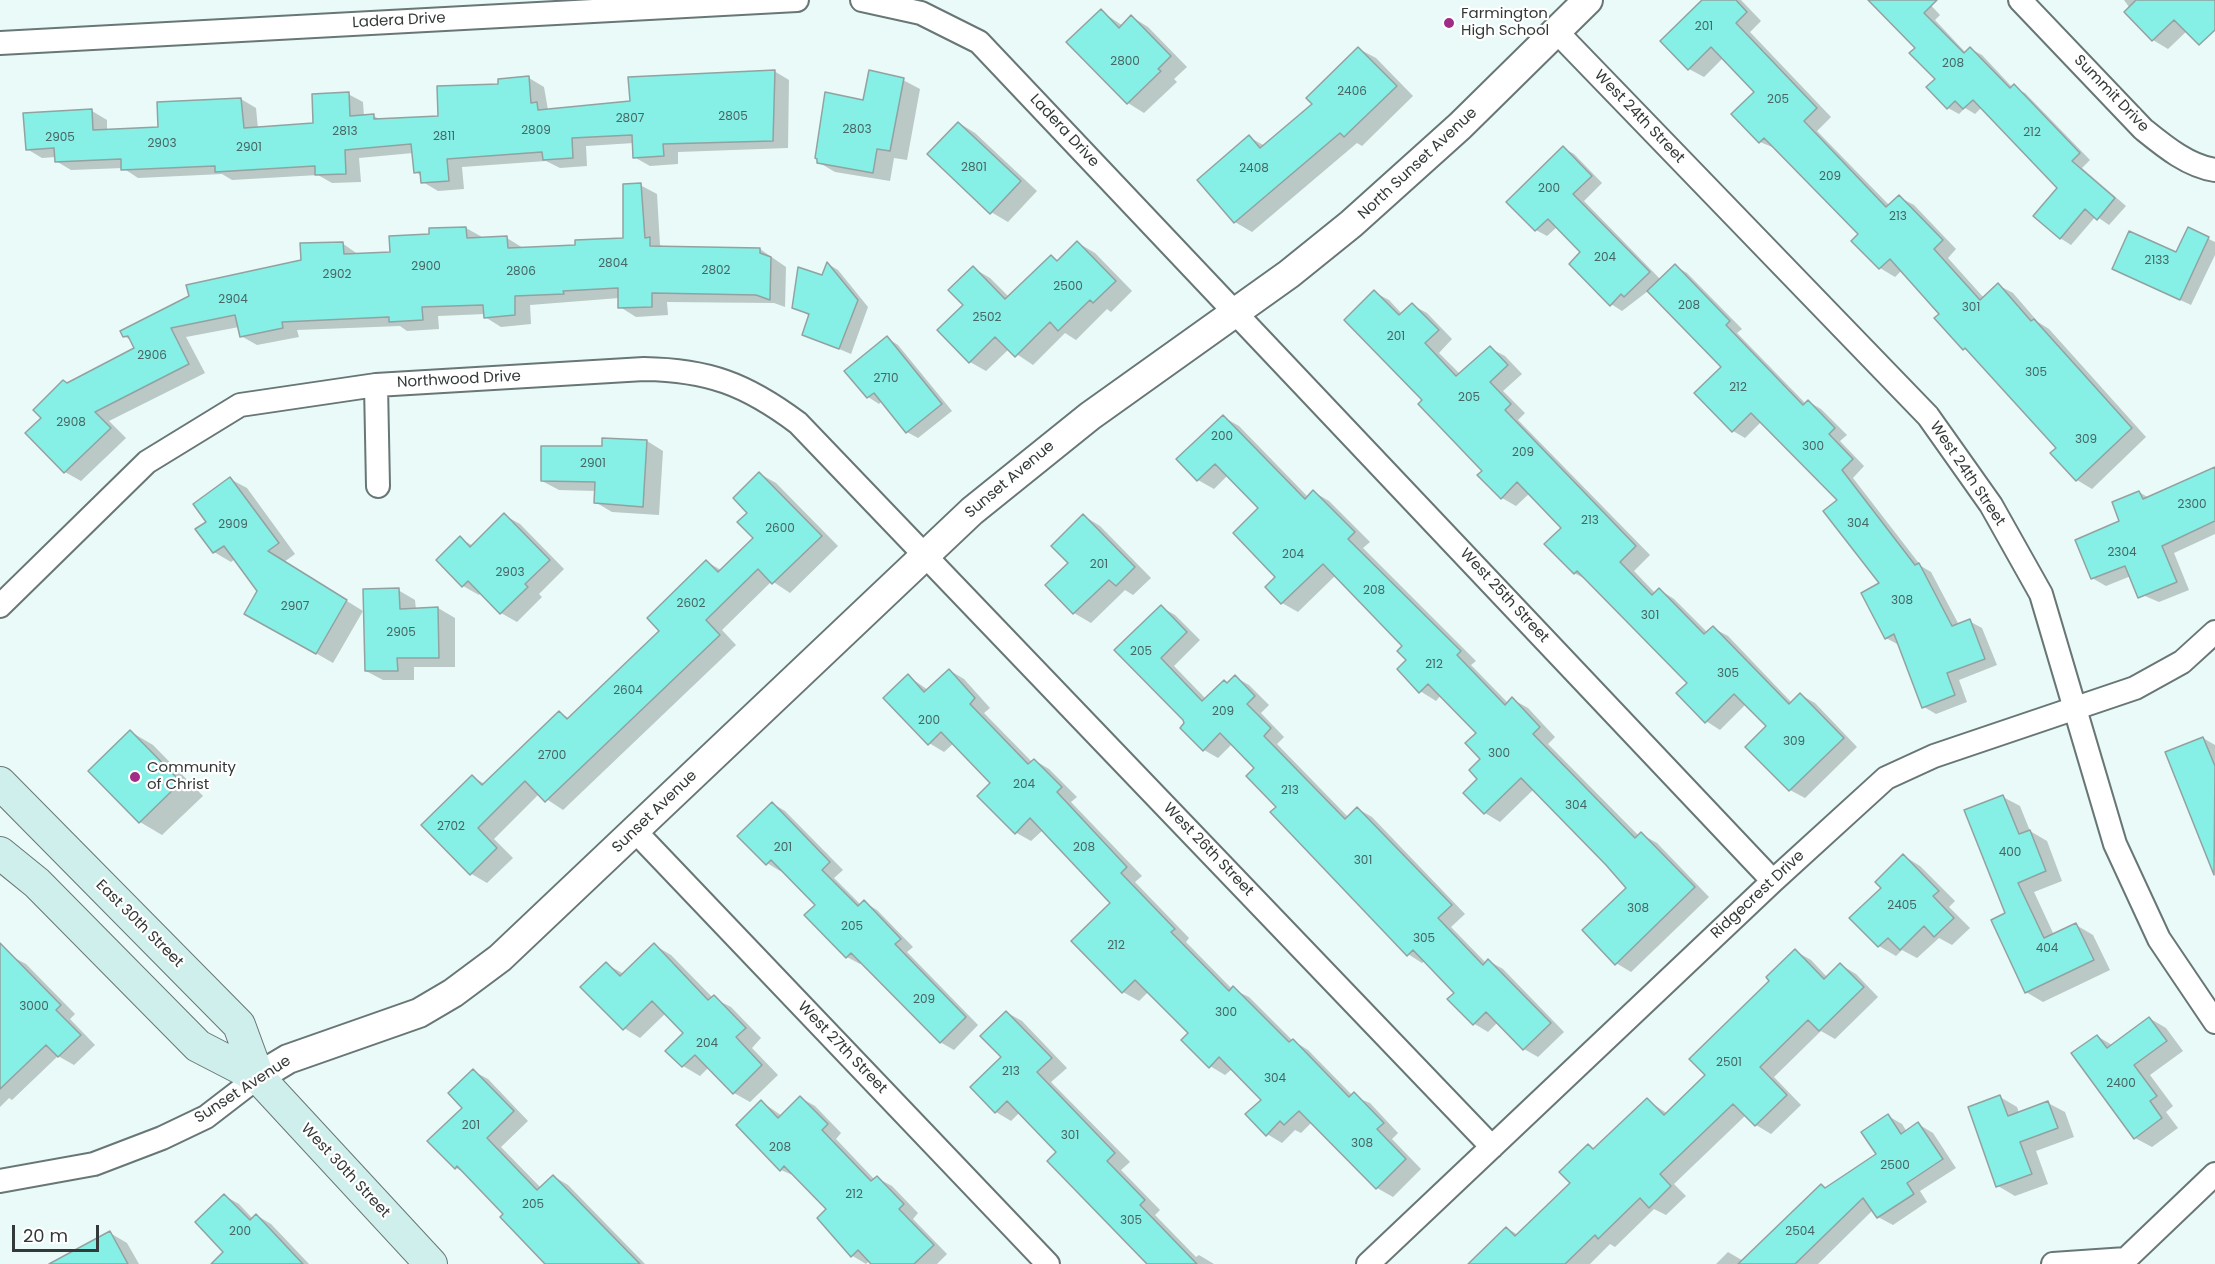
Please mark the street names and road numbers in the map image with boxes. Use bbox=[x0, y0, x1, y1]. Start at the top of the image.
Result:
street label: Ladera Drive bbox=[352, 10, 446, 32]
street label: Summit Drive bbox=[2070, 52, 2152, 136]
street label: West 24th Street bbox=[1590, 67, 1688, 167]
street label: Ladera Drive bbox=[1026, 91, 1102, 171]
street label: North Sunset Avenue bbox=[1355, 104, 1481, 224]
street label: Northwood Drive bbox=[397, 368, 521, 392]
street label: West 24th Street bbox=[1925, 418, 2009, 530]
street label: Sunset Avenue bbox=[962, 437, 1058, 523]
street label: West 25th Street bbox=[1456, 545, 1552, 647]
street label: Sunset Avenue bbox=[609, 767, 701, 857]
street label: West 26th Street bbox=[1159, 800, 1257, 900]
street label: Ridgecrest Drive bbox=[1708, 847, 1808, 943]
street label: East 30th Street bbox=[91, 876, 187, 972]
street label: West 27th Street bbox=[793, 998, 891, 1098]
street label: Sunset Avenue bbox=[192, 1052, 294, 1128]
street label: West 30th Street bbox=[297, 1120, 393, 1222]

